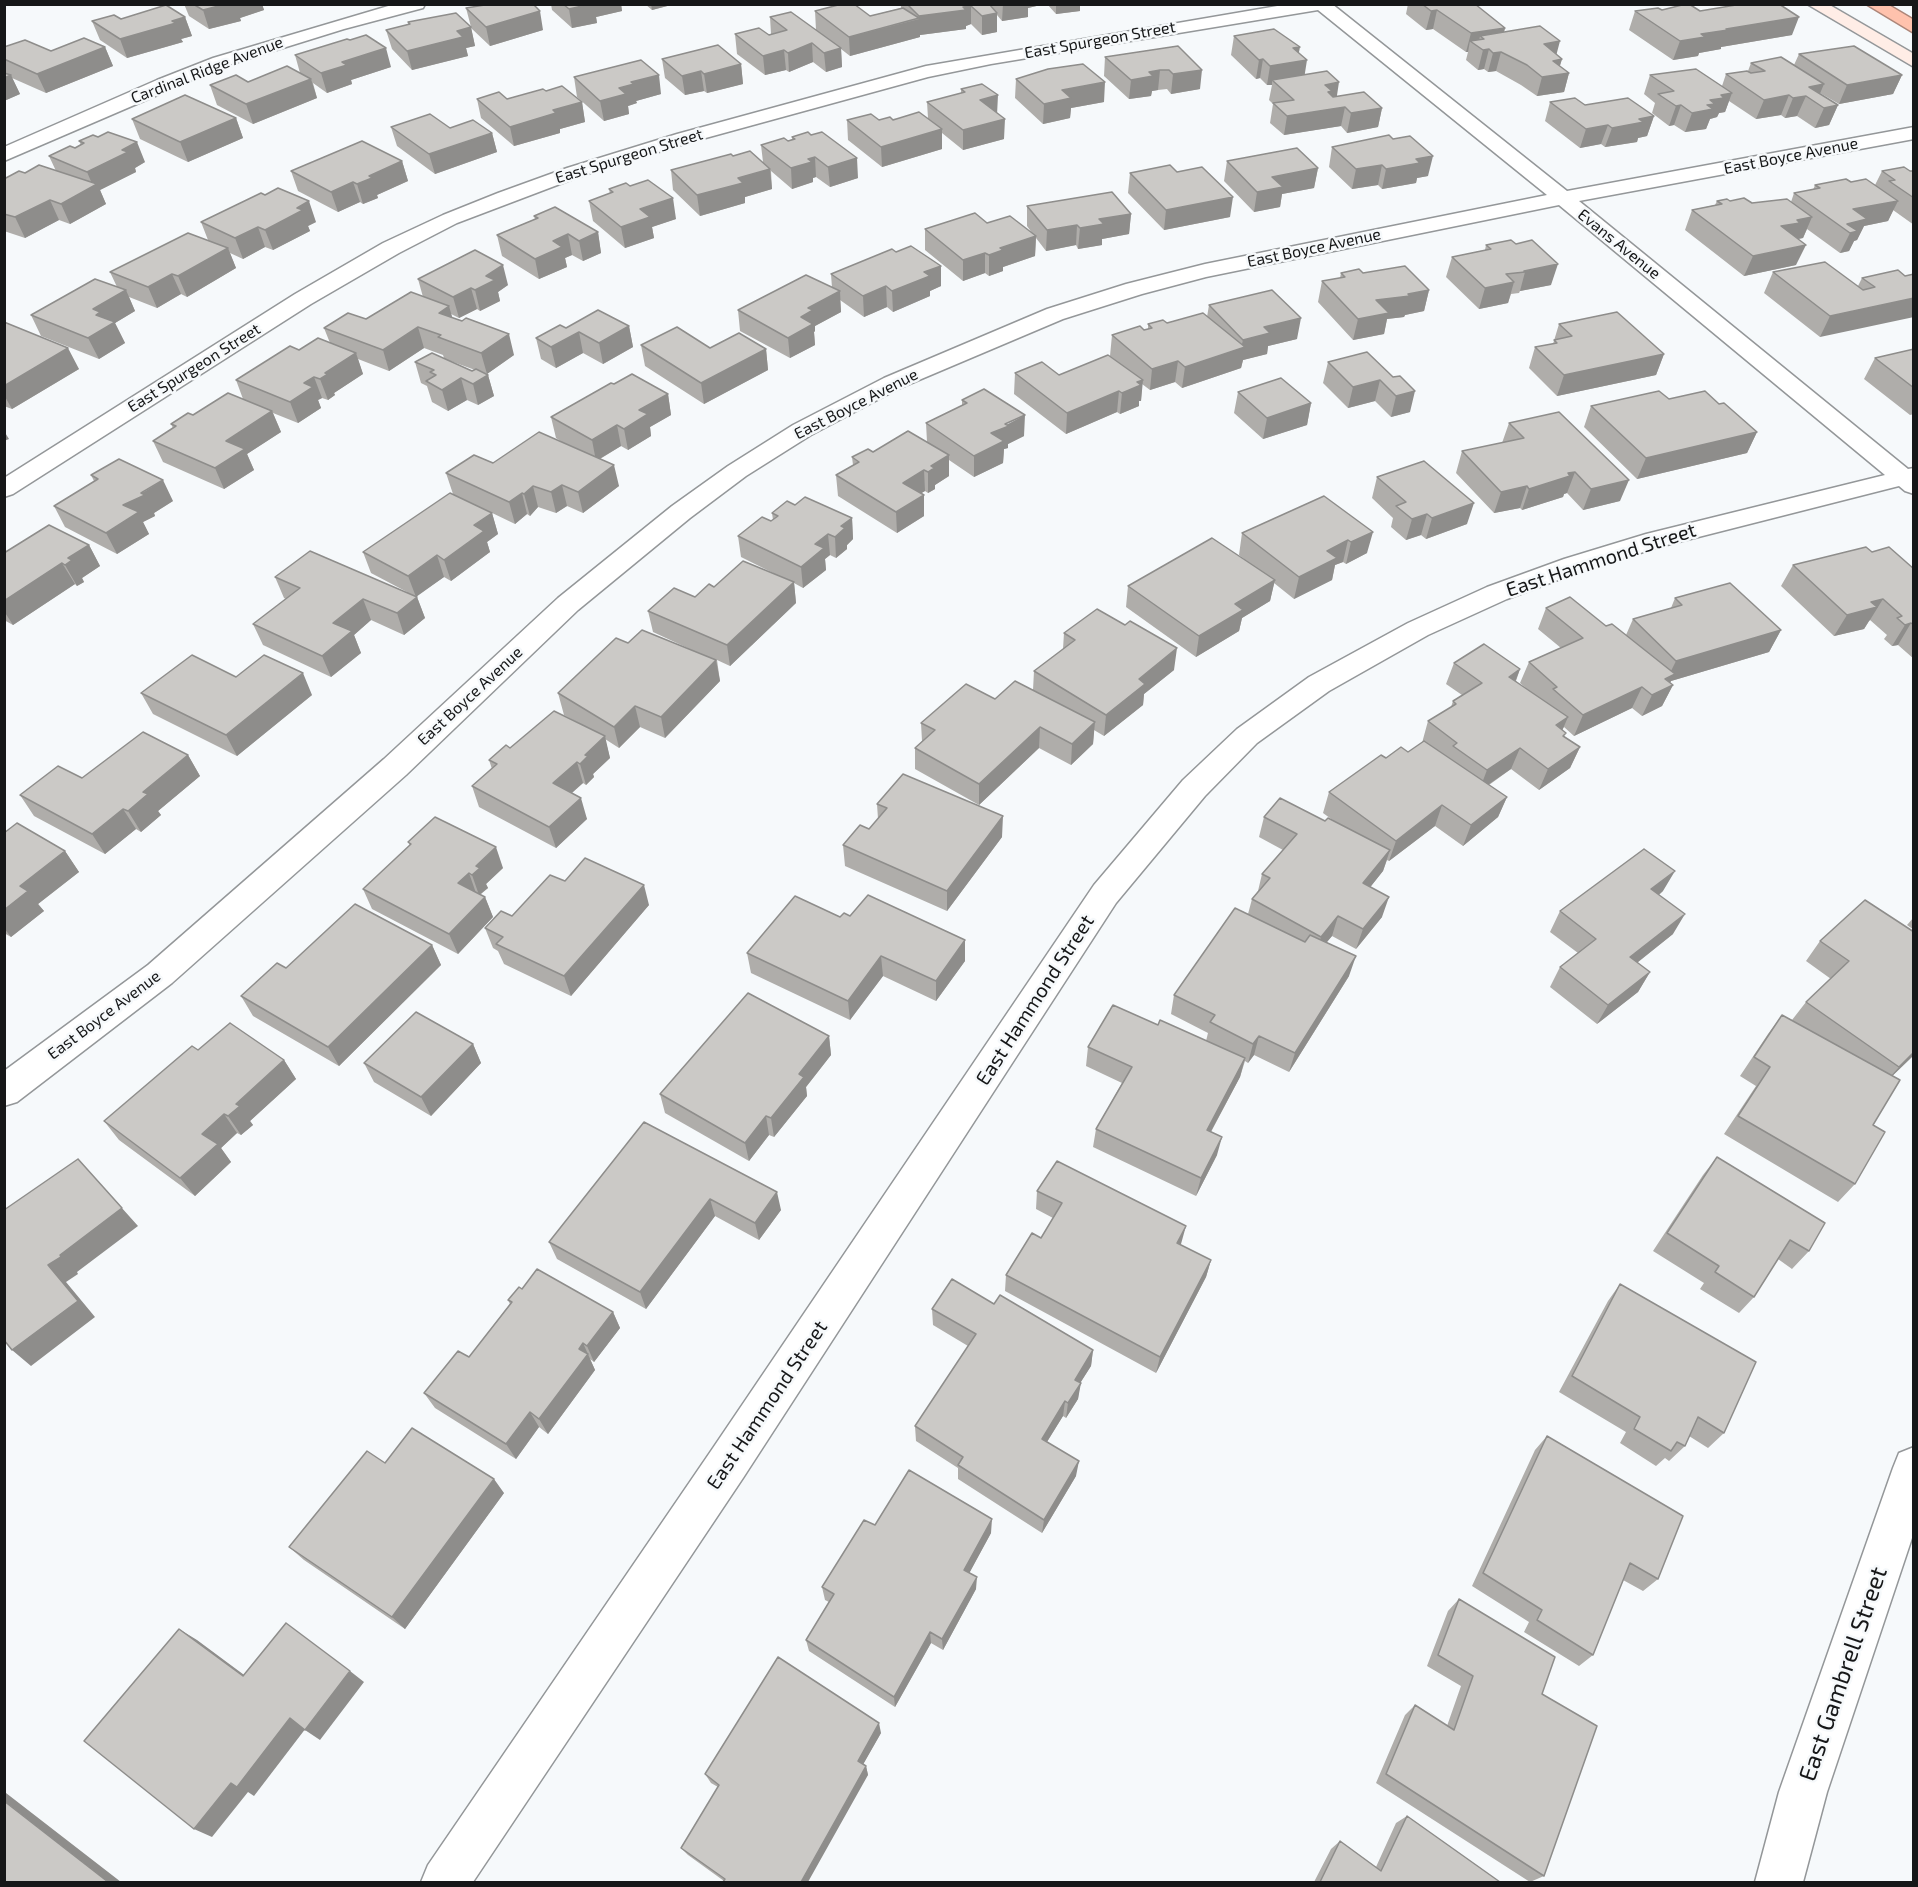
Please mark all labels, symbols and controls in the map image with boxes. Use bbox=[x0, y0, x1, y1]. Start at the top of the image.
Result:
street label: East Spurgeon Street bbox=[1023, 17, 1177, 63]
street label: Cardinal Ridge Avenue bbox=[128, 32, 286, 108]
street label: East Spurgeon Street bbox=[553, 124, 705, 188]
street label: East Boyce Avenue bbox=[1722, 134, 1860, 178]
street label: Evans Avenue bbox=[1574, 205, 1664, 283]
street label: East Boyce Avenue bbox=[1245, 224, 1383, 272]
street label: East Spurgeon Street bbox=[124, 319, 264, 417]
street label: East Boyce Avenue bbox=[791, 365, 921, 443]
street label: East Hammond Street bbox=[1503, 518, 1699, 602]
street label: East Boyce Avenue bbox=[414, 643, 526, 749]
street label: East Hammond Street bbox=[971, 910, 1099, 1090]
street label: East Boyce Avenue bbox=[44, 966, 164, 1064]
street label: East Hammond Street bbox=[702, 1316, 832, 1494]
street label: East Gambrell Street bbox=[1793, 1563, 1893, 1785]

